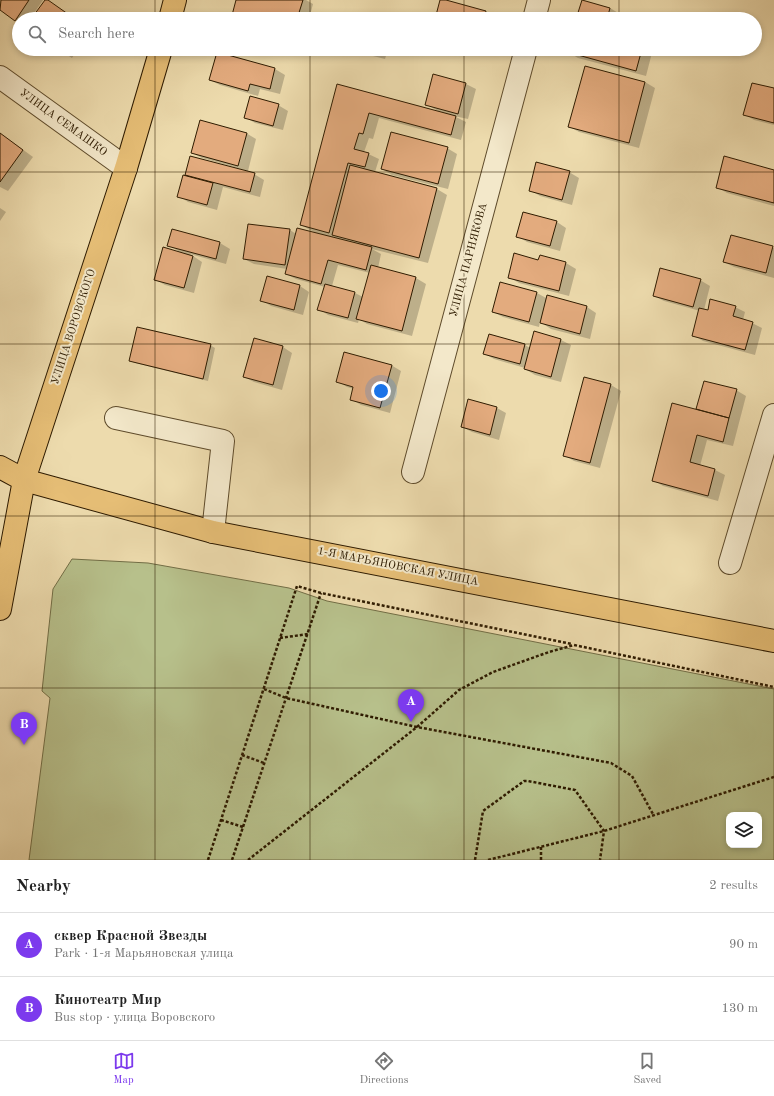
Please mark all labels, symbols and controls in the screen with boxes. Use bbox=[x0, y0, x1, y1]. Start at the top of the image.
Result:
search box bbox=[12, 12, 762, 56]
icon: search bbox=[26, 23, 48, 45]
text: Search here bbox=[58, 27, 135, 42]
street label: УЛИЦА СЕМАШКО bbox=[17, 88, 109, 159]
street label: УЛИЦА ПАРНЯКОВА bbox=[448, 201, 490, 318]
street label: УЛИЦА ВОРОВСКОГО bbox=[50, 268, 98, 386]
your location bbox=[371, 381, 391, 401]
street label: 1-Я МАРЬЯНОВСКАЯ УЛИЦА bbox=[317, 546, 480, 588]
pin: A bbox=[398, 689, 424, 722]
pin: B bbox=[11, 712, 37, 745]
map controls bbox=[726, 812, 762, 848]
button: layers bbox=[726, 812, 762, 848]
text: Nearby bbox=[16, 878, 71, 895]
text: 2 results bbox=[709, 879, 758, 892]
text: сквер Красной Звезды bbox=[54, 929, 207, 944]
text: A bbox=[24, 938, 34, 951]
text: 90 m bbox=[729, 938, 758, 951]
text: Park · 1-я Марьяновская улица bbox=[54, 947, 233, 960]
text: Кинотеатр Мир bbox=[54, 993, 161, 1008]
text: B bbox=[24, 1002, 34, 1015]
text: 130 m bbox=[721, 1002, 758, 1015]
text: Bus stop · улица Воровского bbox=[54, 1011, 215, 1024]
tab: Map bbox=[113, 1050, 135, 1088]
tab: Directions bbox=[360, 1050, 408, 1088]
tab: Saved bbox=[633, 1050, 661, 1088]

